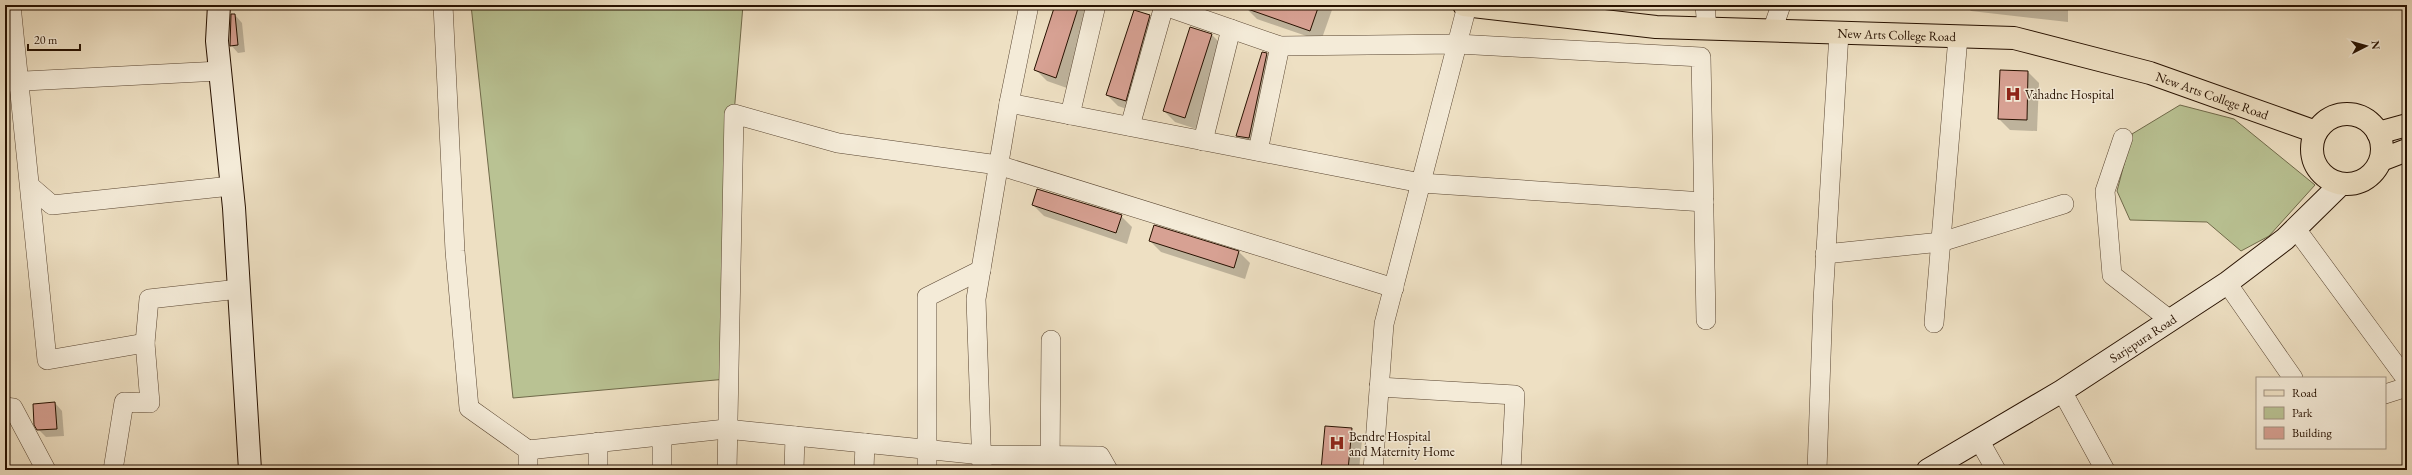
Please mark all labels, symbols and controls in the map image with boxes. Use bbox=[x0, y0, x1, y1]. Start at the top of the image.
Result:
street label: New Arts College Road bbox=[1837, 24, 1957, 45]
scale bar bbox=[28, 26, 80, 52]
north arrow bbox=[2346, 26, 2386, 66]
text: 20 m bbox=[34, 32, 58, 48]
text: N bbox=[2369, 40, 2383, 50]
street label: New Arts College Road bbox=[2154, 67, 2271, 123]
hospital icon: Vahadne Hospital bbox=[2004, 85, 2022, 103]
place label: Vahadne Hospital bbox=[2025, 86, 2114, 103]
street label: Sarjepura Road bbox=[2106, 310, 2180, 366]
legend bbox=[2256, 377, 2386, 449]
text: Road bbox=[2292, 385, 2318, 401]
text: Park bbox=[2292, 405, 2313, 421]
text: Building bbox=[2292, 425, 2333, 441]
place label: Bendre Hospital and Maternity Home bbox=[1349, 428, 1455, 460]
hospital icon: Bendre Hospital and Maternity Home bbox=[1328, 434, 1346, 452]

